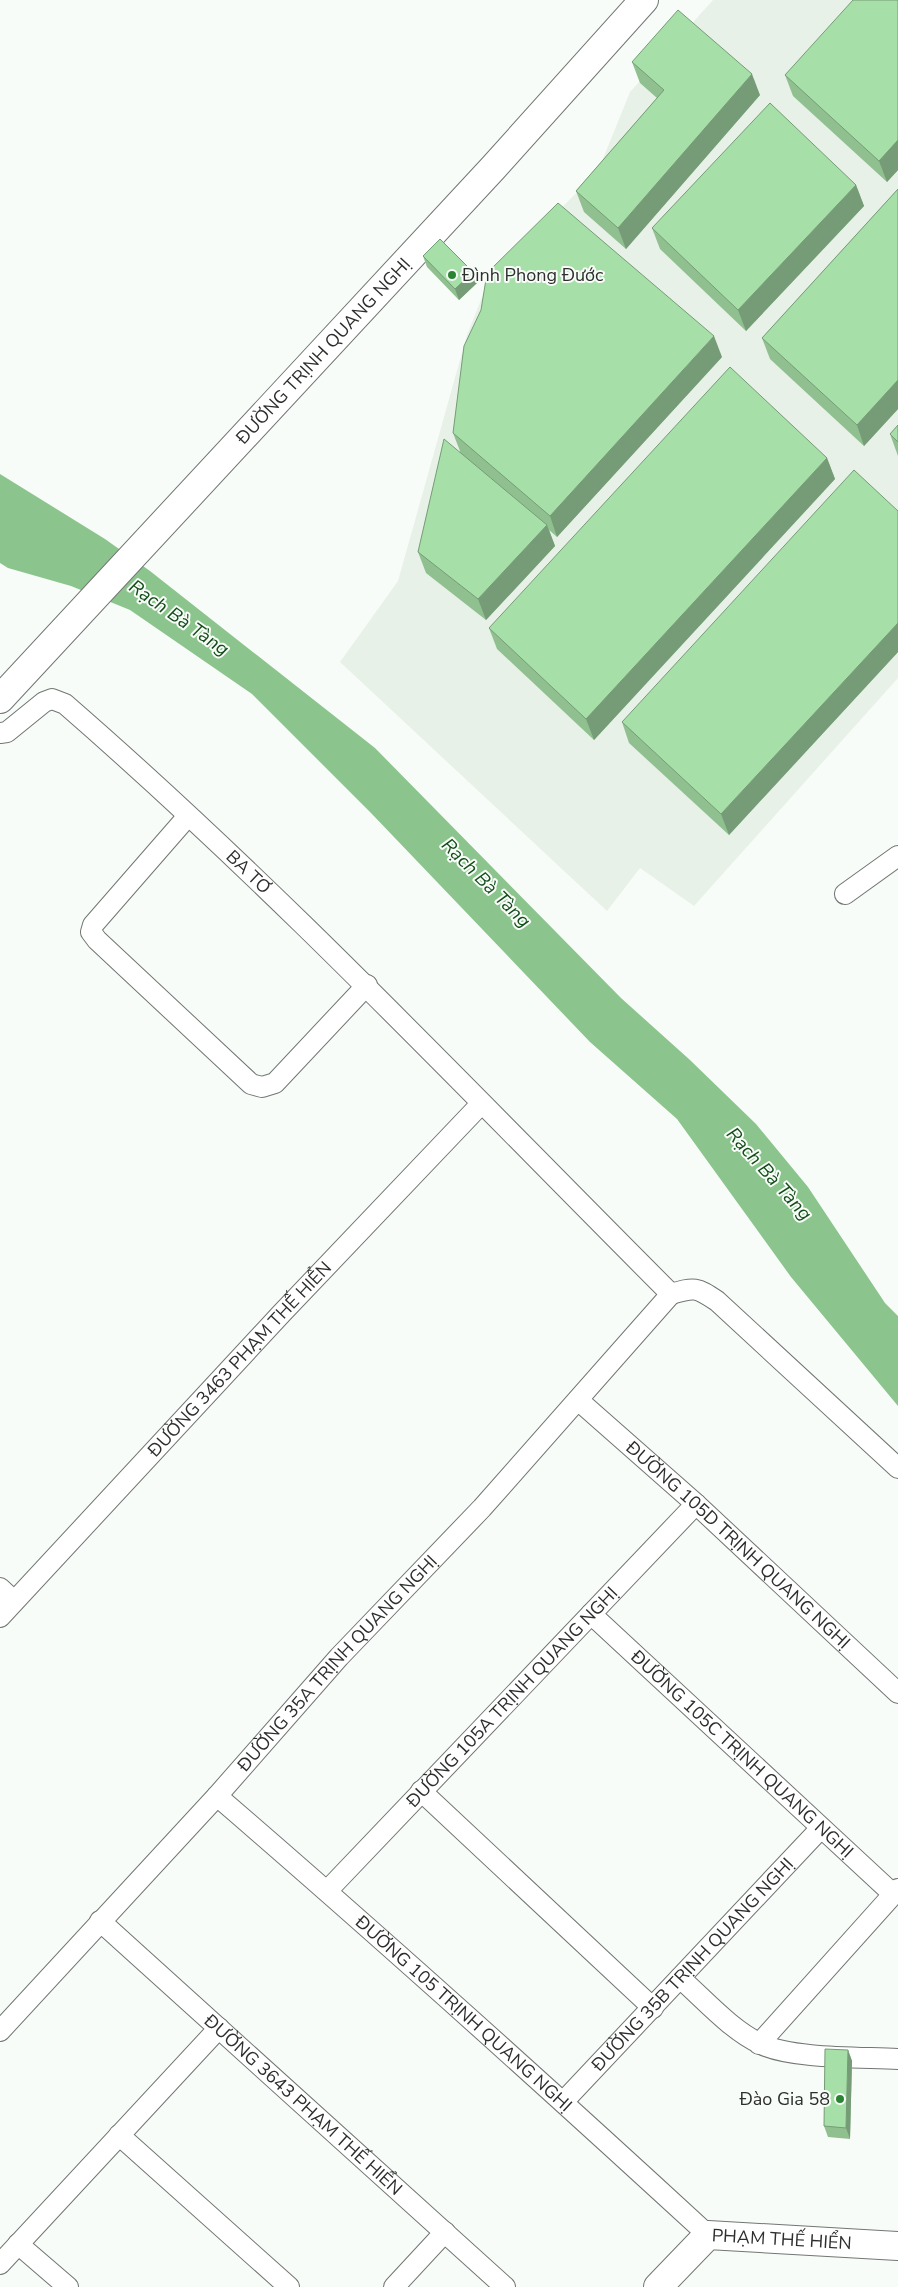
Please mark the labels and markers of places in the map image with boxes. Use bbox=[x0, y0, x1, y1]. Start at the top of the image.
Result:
place label: Đình Phong Đước bbox=[461, 263, 603, 287]
marker: Đình Phong Đước bbox=[446, 269, 458, 281]
place label: Đào Gia 58 bbox=[738, 2087, 830, 2111]
marker: Đào Gia 58 bbox=[834, 2093, 846, 2105]

